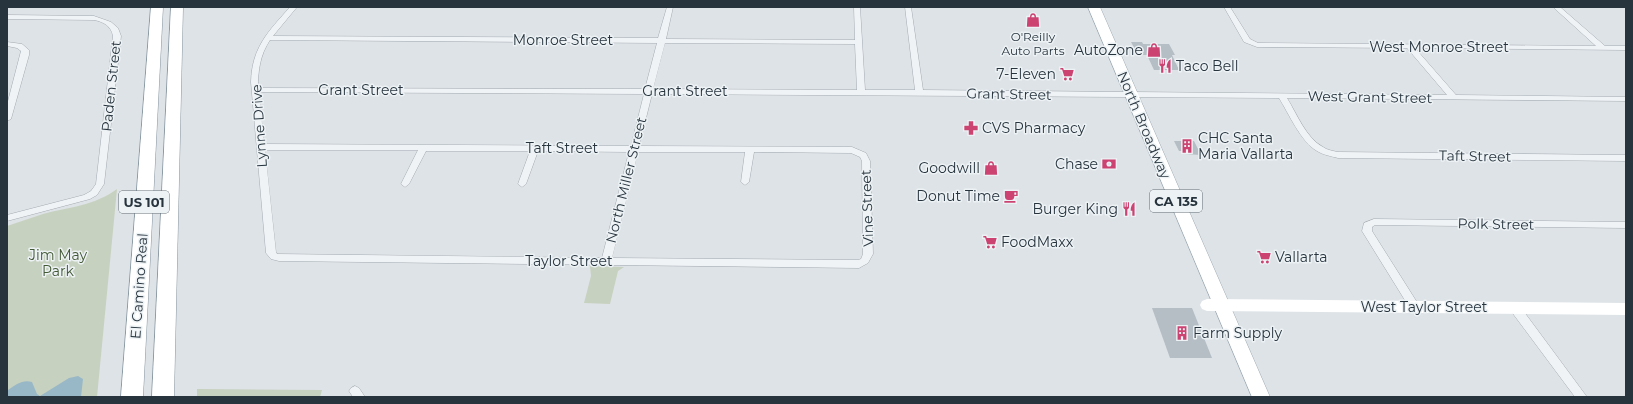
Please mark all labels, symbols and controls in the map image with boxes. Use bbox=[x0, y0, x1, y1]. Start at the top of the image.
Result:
shop icon: O'Reilly Auto Parts bbox=[1025, 12, 1041, 28]
place label: O'Reilly Auto Parts bbox=[1001, 29, 1065, 58]
street label: Monroe Street bbox=[513, 31, 613, 49]
street label: West Monroe Street bbox=[1369, 38, 1509, 56]
street label: Paden Street bbox=[97, 39, 125, 132]
place label: AutoZone bbox=[1074, 41, 1143, 59]
shop icon: AutoZone bbox=[1146, 42, 1162, 58]
place label: Taco Bell bbox=[1176, 57, 1239, 75]
restaurant icon: Taco Bell bbox=[1157, 58, 1173, 74]
place label: 7-Eleven bbox=[996, 65, 1056, 83]
supermarket icon: 7-Eleven bbox=[1059, 66, 1075, 82]
street label: North Broadway bbox=[1113, 69, 1175, 182]
street label: Grant Street bbox=[318, 81, 404, 99]
street label: Grant Street bbox=[642, 82, 728, 100]
street label: Lynne Drive bbox=[247, 84, 271, 168]
street label: Grant Street bbox=[966, 84, 1052, 104]
street label: West Grant Street bbox=[1308, 87, 1433, 107]
street label: North Miller Street bbox=[602, 115, 650, 245]
place label: CVS Pharmacy bbox=[982, 119, 1086, 137]
pharmacy icon: CVS Pharmacy bbox=[963, 120, 979, 136]
place label: CHC Santa Maria Vallarta bbox=[1198, 129, 1293, 163]
building icon: CHC Santa Maria Vallarta bbox=[1179, 138, 1195, 154]
street label: Taft Street bbox=[526, 139, 598, 157]
street label: Taft Street bbox=[1439, 146, 1512, 166]
place label: Chase bbox=[1055, 155, 1098, 173]
bank icon: Chase bbox=[1101, 156, 1117, 172]
place label: Goodwill bbox=[919, 159, 980, 177]
shop icon: Goodwill bbox=[983, 160, 999, 176]
street label: Vine Street bbox=[857, 169, 877, 247]
place label: Donut Time bbox=[916, 187, 1000, 205]
cafe icon: Donut Time bbox=[1003, 188, 1019, 204]
road number: CA 135 bbox=[1150, 190, 1202, 212]
road number: US 101 bbox=[119, 191, 169, 213]
place label: Burger King bbox=[1032, 200, 1118, 218]
restaurant icon: Burger King bbox=[1121, 201, 1137, 217]
street label: Polk Street bbox=[1457, 214, 1535, 234]
street label: El Camino Real bbox=[126, 233, 152, 339]
place label: FoodMaxx bbox=[1001, 233, 1074, 251]
supermarket icon: FoodMaxx bbox=[982, 234, 998, 250]
park label: Jim May Park bbox=[28, 246, 88, 280]
place label: Vallarta bbox=[1275, 248, 1328, 266]
supermarket icon: Vallarta bbox=[1256, 249, 1272, 265]
street label: Taylor Street bbox=[525, 252, 613, 270]
street label: West Taylor Street bbox=[1361, 298, 1488, 316]
place label: Farm Supply bbox=[1193, 324, 1283, 342]
building icon: Farm Supply bbox=[1174, 325, 1190, 341]

